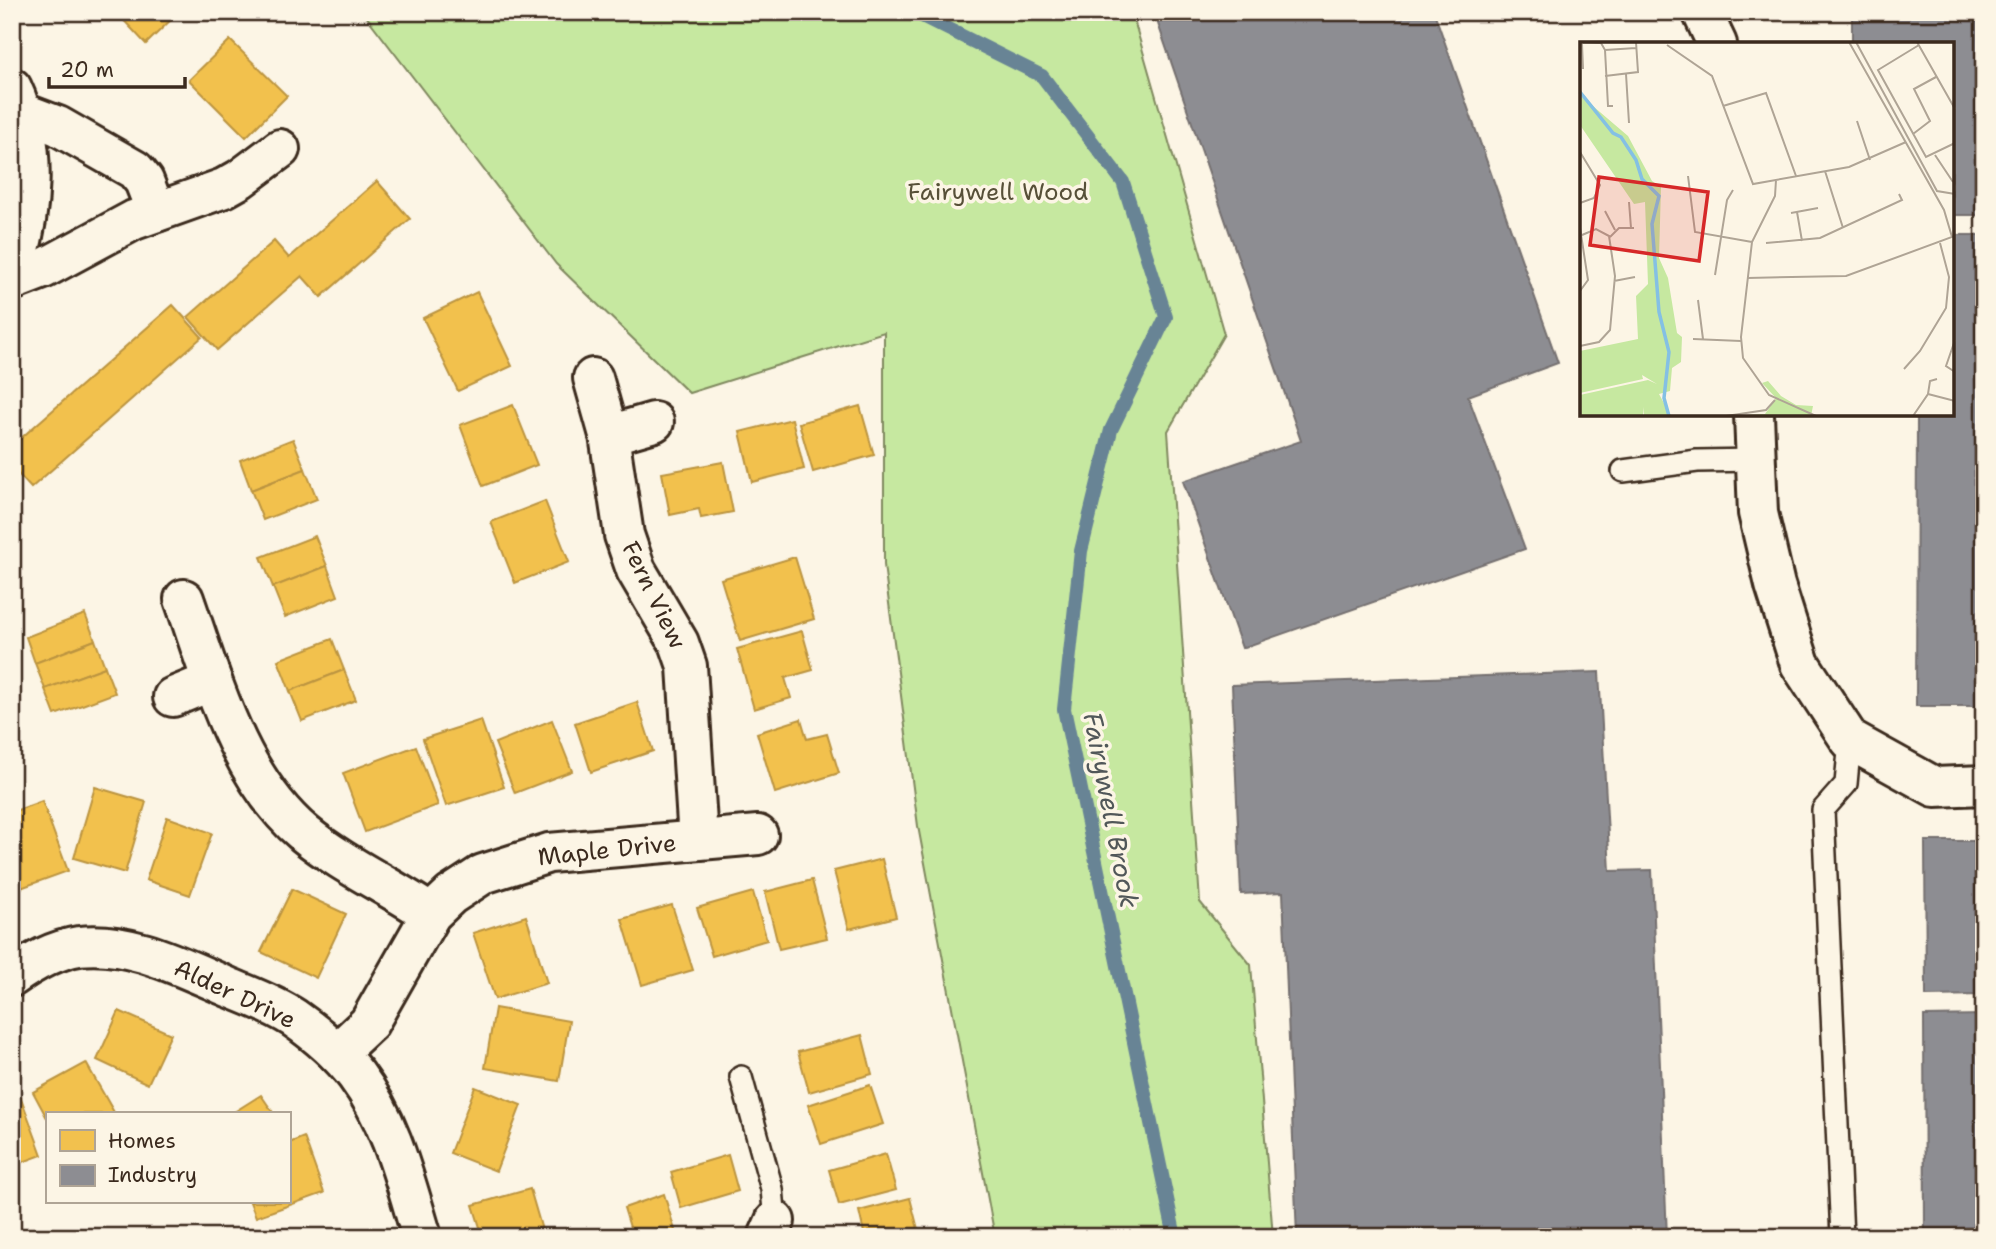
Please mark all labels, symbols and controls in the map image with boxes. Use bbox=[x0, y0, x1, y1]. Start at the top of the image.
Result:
inset map bbox=[1580, 42, 1954, 416]
scale bar bbox=[49, 46, 186, 90]
text: 20 m bbox=[60, 56, 114, 84]
park label: Fairywell Wood bbox=[908, 176, 1088, 208]
street label: Fern View bbox=[614, 536, 694, 654]
water label: Fairywell Brook bbox=[1075, 709, 1148, 911]
street label: Maple Drive bbox=[536, 827, 678, 873]
street label: Alder Drive bbox=[169, 952, 301, 1036]
legend bbox=[46, 1112, 290, 1204]
text: Homes bbox=[108, 1127, 176, 1155]
text: Industry bbox=[108, 1161, 197, 1189]

